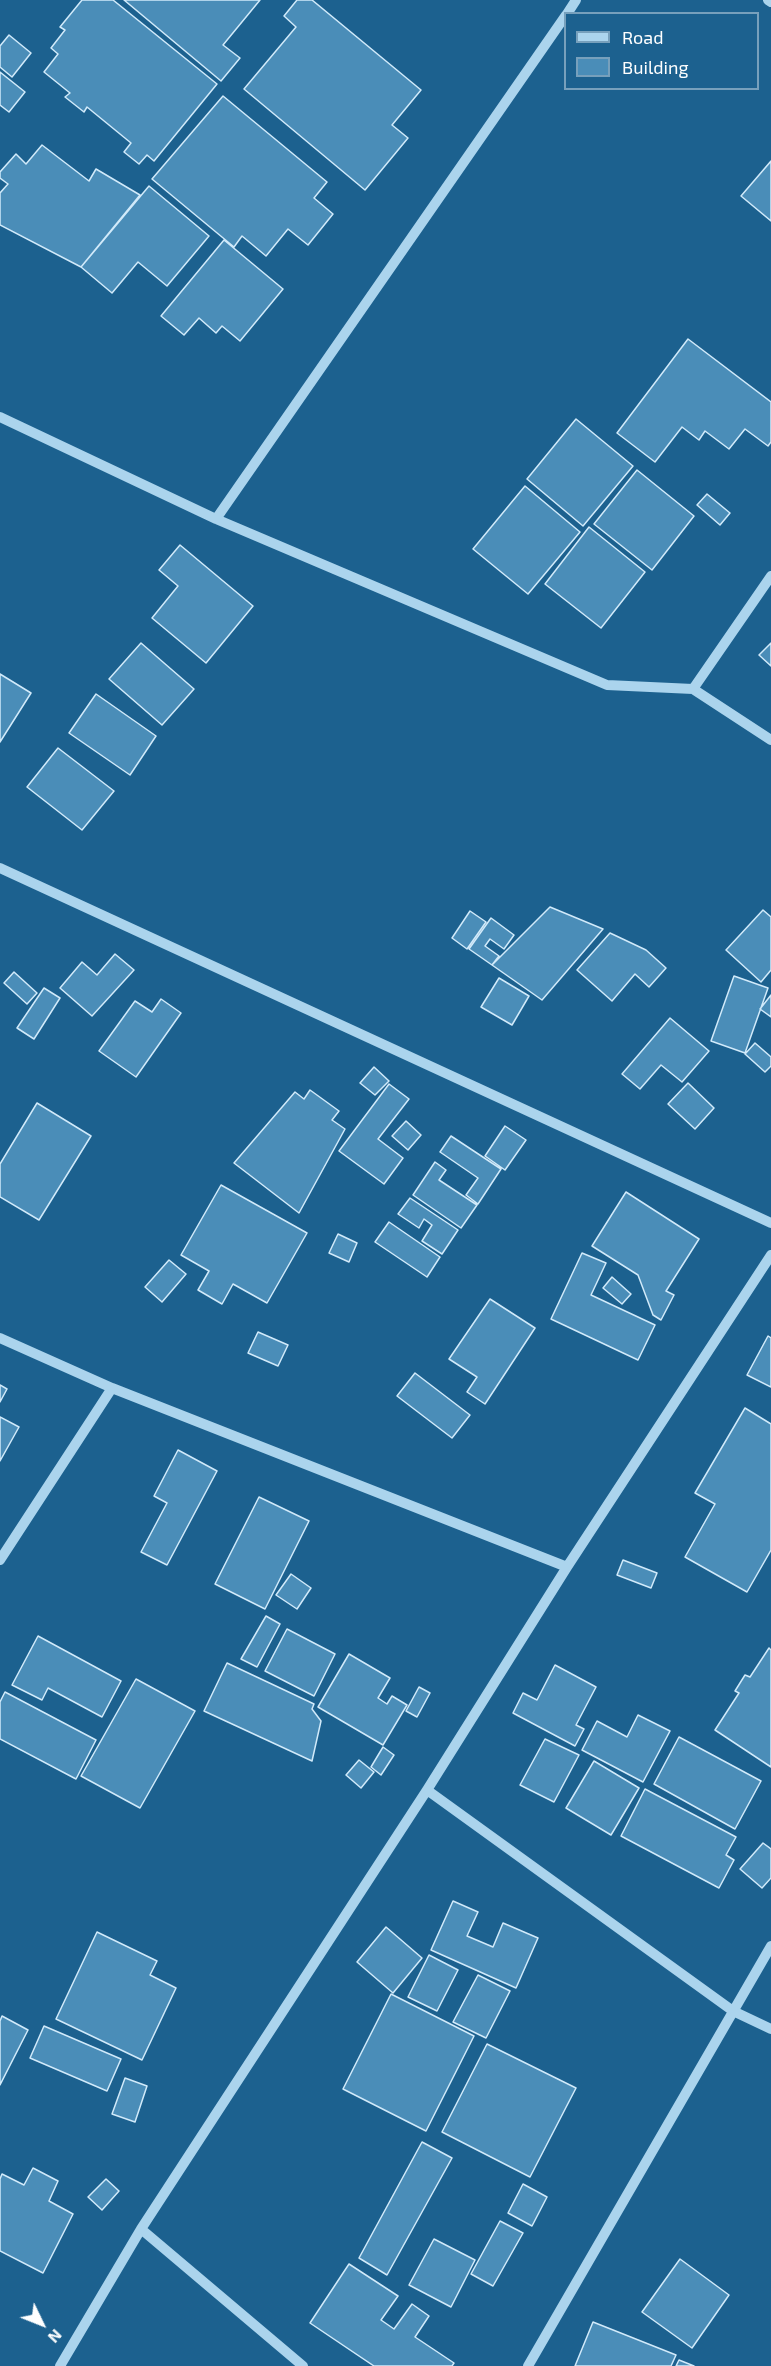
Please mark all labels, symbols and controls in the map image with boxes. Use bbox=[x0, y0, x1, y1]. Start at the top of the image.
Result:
legend bbox=[564, 12, 759, 90]
text: Road bbox=[622, 26, 663, 48]
text: Building bbox=[622, 56, 689, 78]
north arrow bbox=[12, 2294, 72, 2354]
text: N bbox=[45, 2326, 66, 2347]

